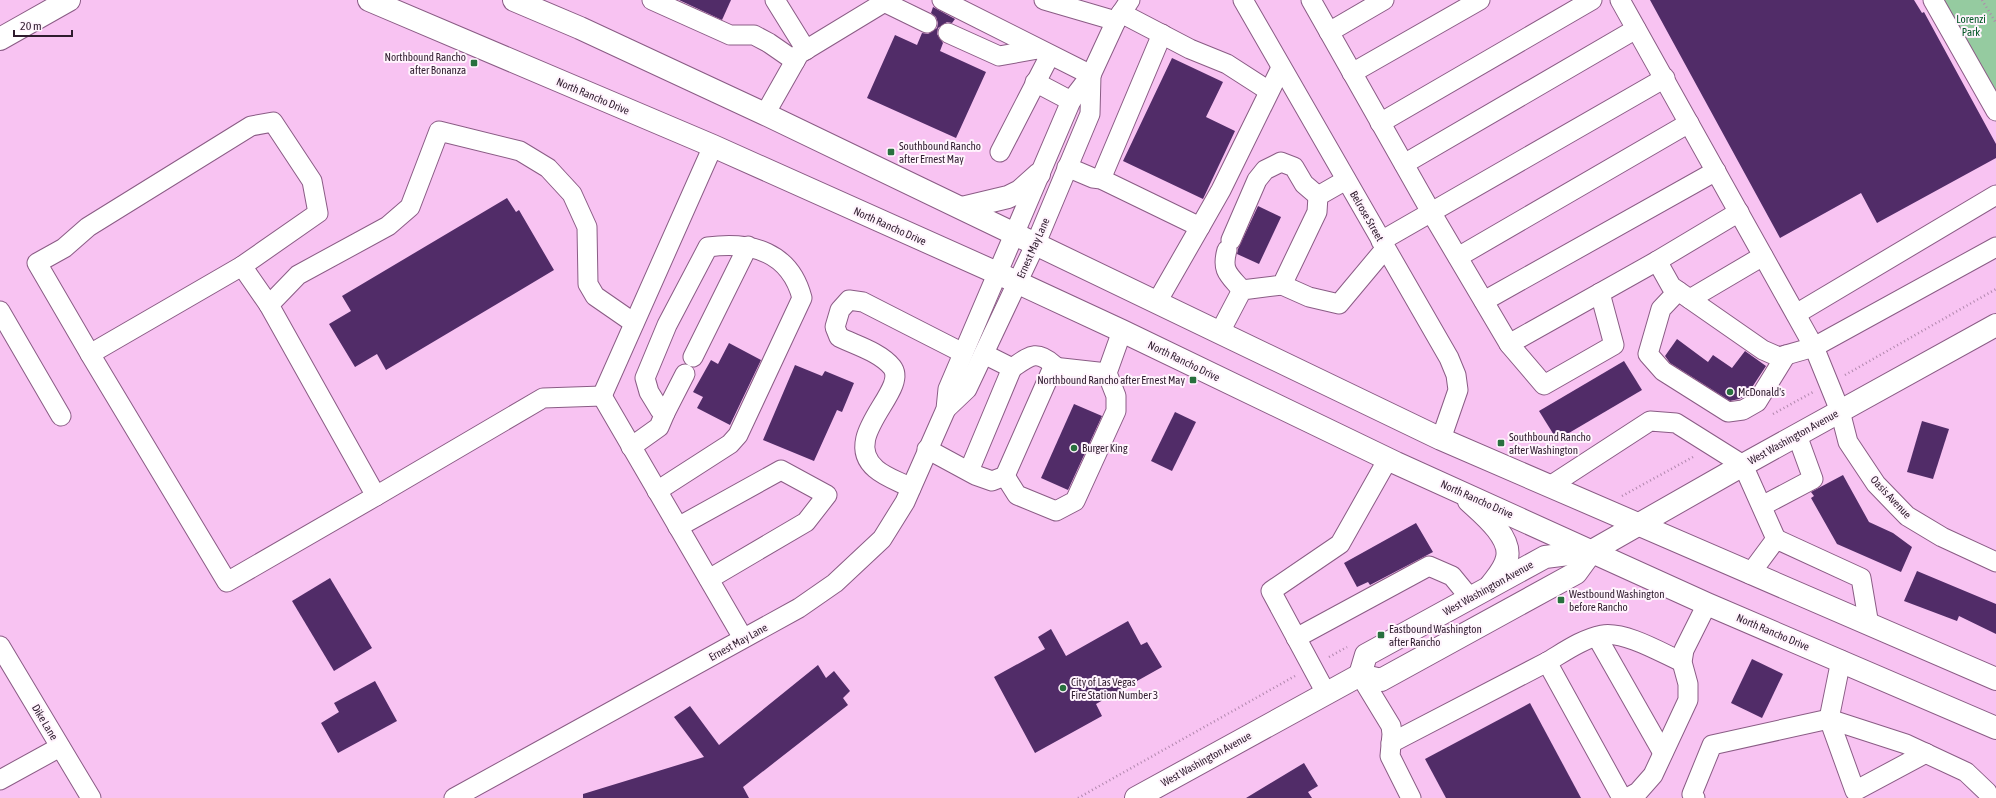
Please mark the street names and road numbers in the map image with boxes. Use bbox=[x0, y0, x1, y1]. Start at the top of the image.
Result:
street label: North Rancho Drive bbox=[555, 75, 631, 117]
street label: Belrose Street bbox=[1348, 189, 1386, 243]
street label: North Rancho Drive bbox=[852, 205, 928, 247]
street label: Ernest May Lane bbox=[1014, 216, 1052, 280]
street label: North Rancho Drive bbox=[1146, 338, 1222, 384]
street label: West Washington Avenue bbox=[1746, 407, 1840, 467]
street label: Oasis Avenue bbox=[1868, 473, 1914, 521]
street label: North Rancho Drive bbox=[1439, 478, 1515, 520]
street label: West Washington Avenue bbox=[1441, 558, 1535, 618]
street label: North Rancho Drive bbox=[1735, 611, 1811, 653]
street label: Ernest May Lane bbox=[707, 621, 769, 663]
street label: Dike Lane bbox=[30, 702, 60, 742]
street label: West Washington Avenue bbox=[1159, 729, 1253, 789]

